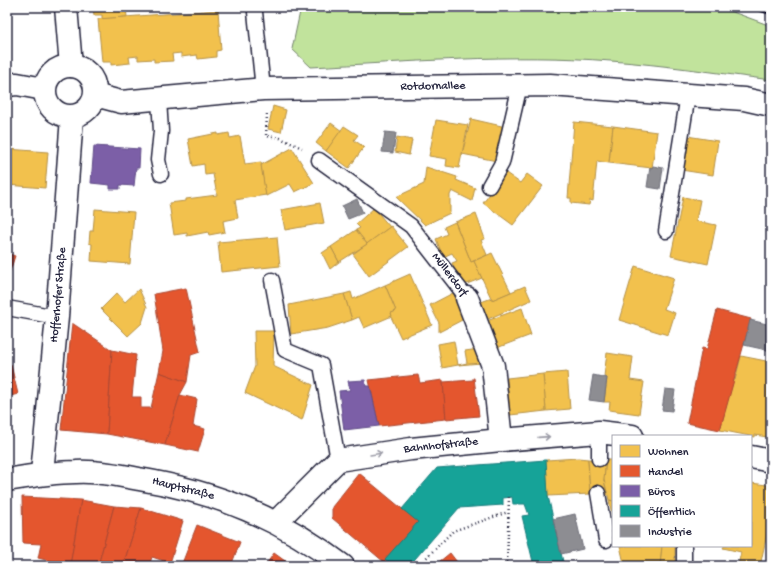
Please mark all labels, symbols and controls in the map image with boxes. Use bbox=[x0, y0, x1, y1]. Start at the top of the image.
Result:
street label: Rotdornallee bbox=[400, 79, 466, 95]
street label: Hofferhofer Straße bbox=[48, 246, 70, 343]
street label: Müllerdorf bbox=[428, 250, 471, 301]
one-way arrow bbox=[537, 433, 550, 440]
street label: Bahnhofstraße bbox=[402, 435, 480, 457]
legend bbox=[612, 435, 752, 547]
text: Wohnen bbox=[648, 446, 689, 460]
one-way arrow bbox=[370, 450, 383, 458]
text: Handel bbox=[648, 466, 683, 480]
street label: Hauptstraße bbox=[150, 475, 216, 504]
text: Büros bbox=[647, 486, 675, 500]
text: Öffentlich bbox=[648, 506, 696, 520]
text: Industrie bbox=[648, 526, 692, 540]

